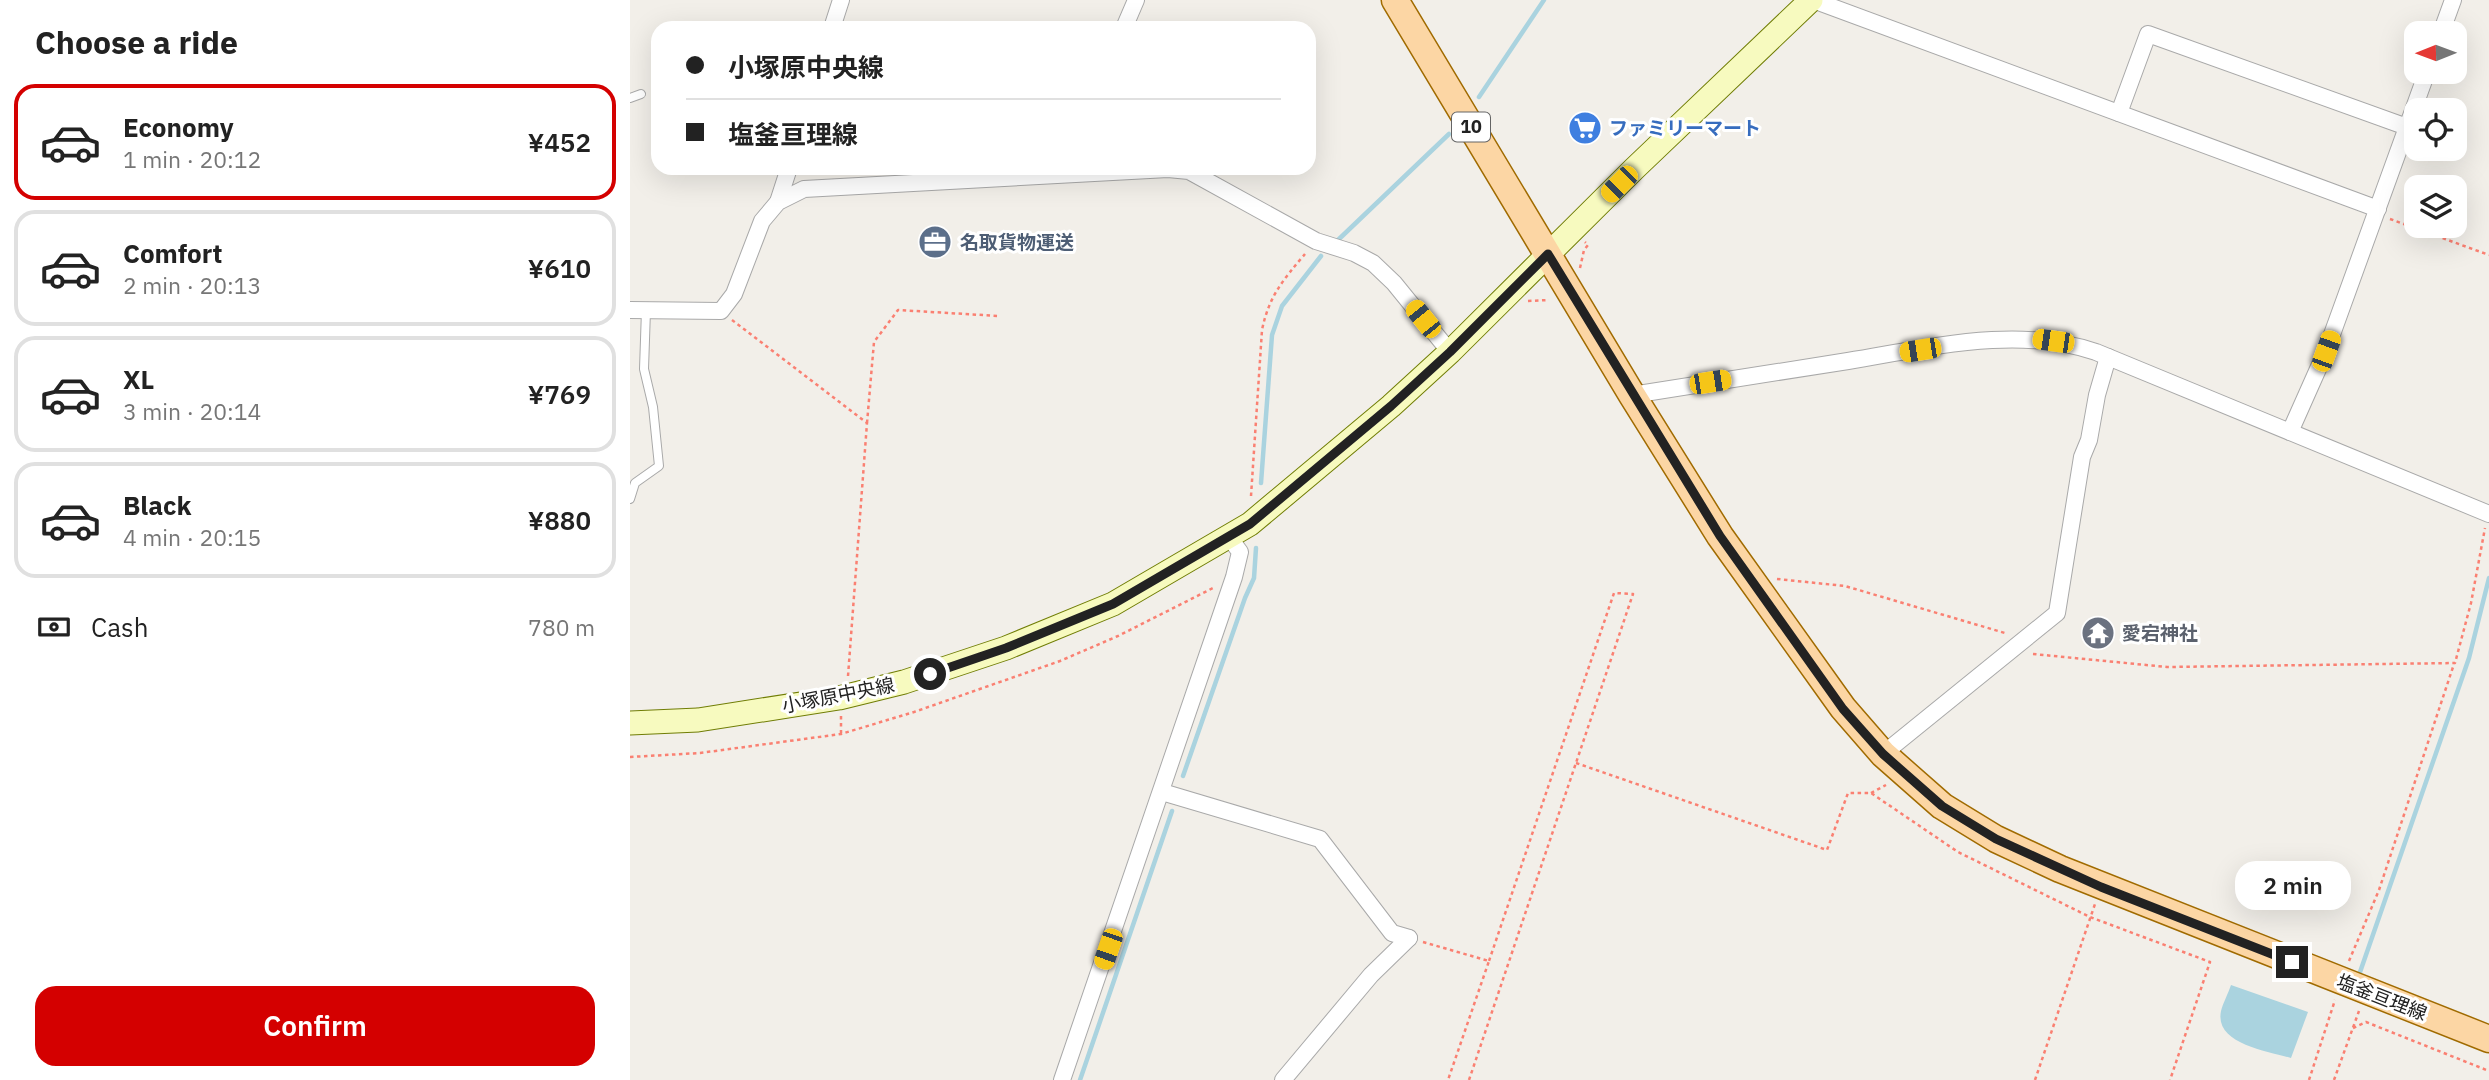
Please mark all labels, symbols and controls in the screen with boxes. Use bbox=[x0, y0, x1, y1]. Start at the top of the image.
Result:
text: Choose a ride bbox=[35, 21, 238, 63]
north arrow bbox=[2404, 21, 2468, 84]
map controls bbox=[2404, 21, 2467, 238]
text: 小塚原中央線 bbox=[728, 50, 884, 84]
button: locate bbox=[2404, 98, 2467, 161]
supermarket icon: ファミリーマート bbox=[1566, 109, 1604, 147]
text: Economy bbox=[123, 110, 234, 144]
icon: car bbox=[39, 111, 102, 174]
road number: 10 bbox=[1452, 112, 1490, 142]
place label: ファミリーマート bbox=[1609, 116, 1761, 140]
text: 塩釜亘理線 bbox=[728, 117, 858, 151]
text: ¥452 bbox=[528, 125, 591, 159]
text: 1 min · 20:12 bbox=[123, 144, 261, 174]
car bbox=[1597, 162, 1642, 206]
button: layers bbox=[2404, 175, 2467, 238]
office icon: 名取貨物運送 bbox=[916, 223, 954, 261]
place label: 名取貨物運送 bbox=[960, 230, 1074, 254]
text: Comfort bbox=[123, 236, 222, 270]
icon: car bbox=[39, 237, 102, 300]
text: ¥610 bbox=[528, 251, 591, 285]
text: 2 min · 20:13 bbox=[123, 270, 261, 300]
car bbox=[1402, 296, 1445, 342]
car bbox=[2031, 328, 2076, 354]
car bbox=[2309, 328, 2344, 374]
car bbox=[1898, 336, 1943, 364]
text: XL bbox=[123, 362, 154, 396]
icon: car bbox=[39, 363, 102, 426]
car bbox=[1688, 368, 1733, 396]
text: ¥769 bbox=[528, 377, 591, 411]
text: 3 min · 20:14 bbox=[123, 396, 261, 426]
text: Black bbox=[123, 488, 191, 522]
icon: car bbox=[39, 489, 102, 552]
text: ¥880 bbox=[528, 503, 591, 537]
text: 4 min · 20:15 bbox=[123, 522, 261, 552]
icon: cash bbox=[35, 608, 73, 646]
text: Cash bbox=[91, 610, 148, 644]
text: 780 m bbox=[528, 612, 595, 642]
temple icon: 愛宕神社 bbox=[2079, 614, 2117, 652]
place label: 愛宕神社 bbox=[2122, 621, 2198, 645]
route start bbox=[914, 658, 946, 690]
street label: 小塚原中央線 bbox=[780, 672, 896, 718]
callout: 2 min bbox=[2234, 860, 2350, 909]
text: 2 min bbox=[2263, 870, 2323, 900]
car bbox=[1092, 926, 1125, 972]
route end bbox=[2276, 946, 2308, 978]
street label: 塩釜亘理線 bbox=[2333, 969, 2431, 1025]
button: Confirm bbox=[35, 986, 595, 1066]

